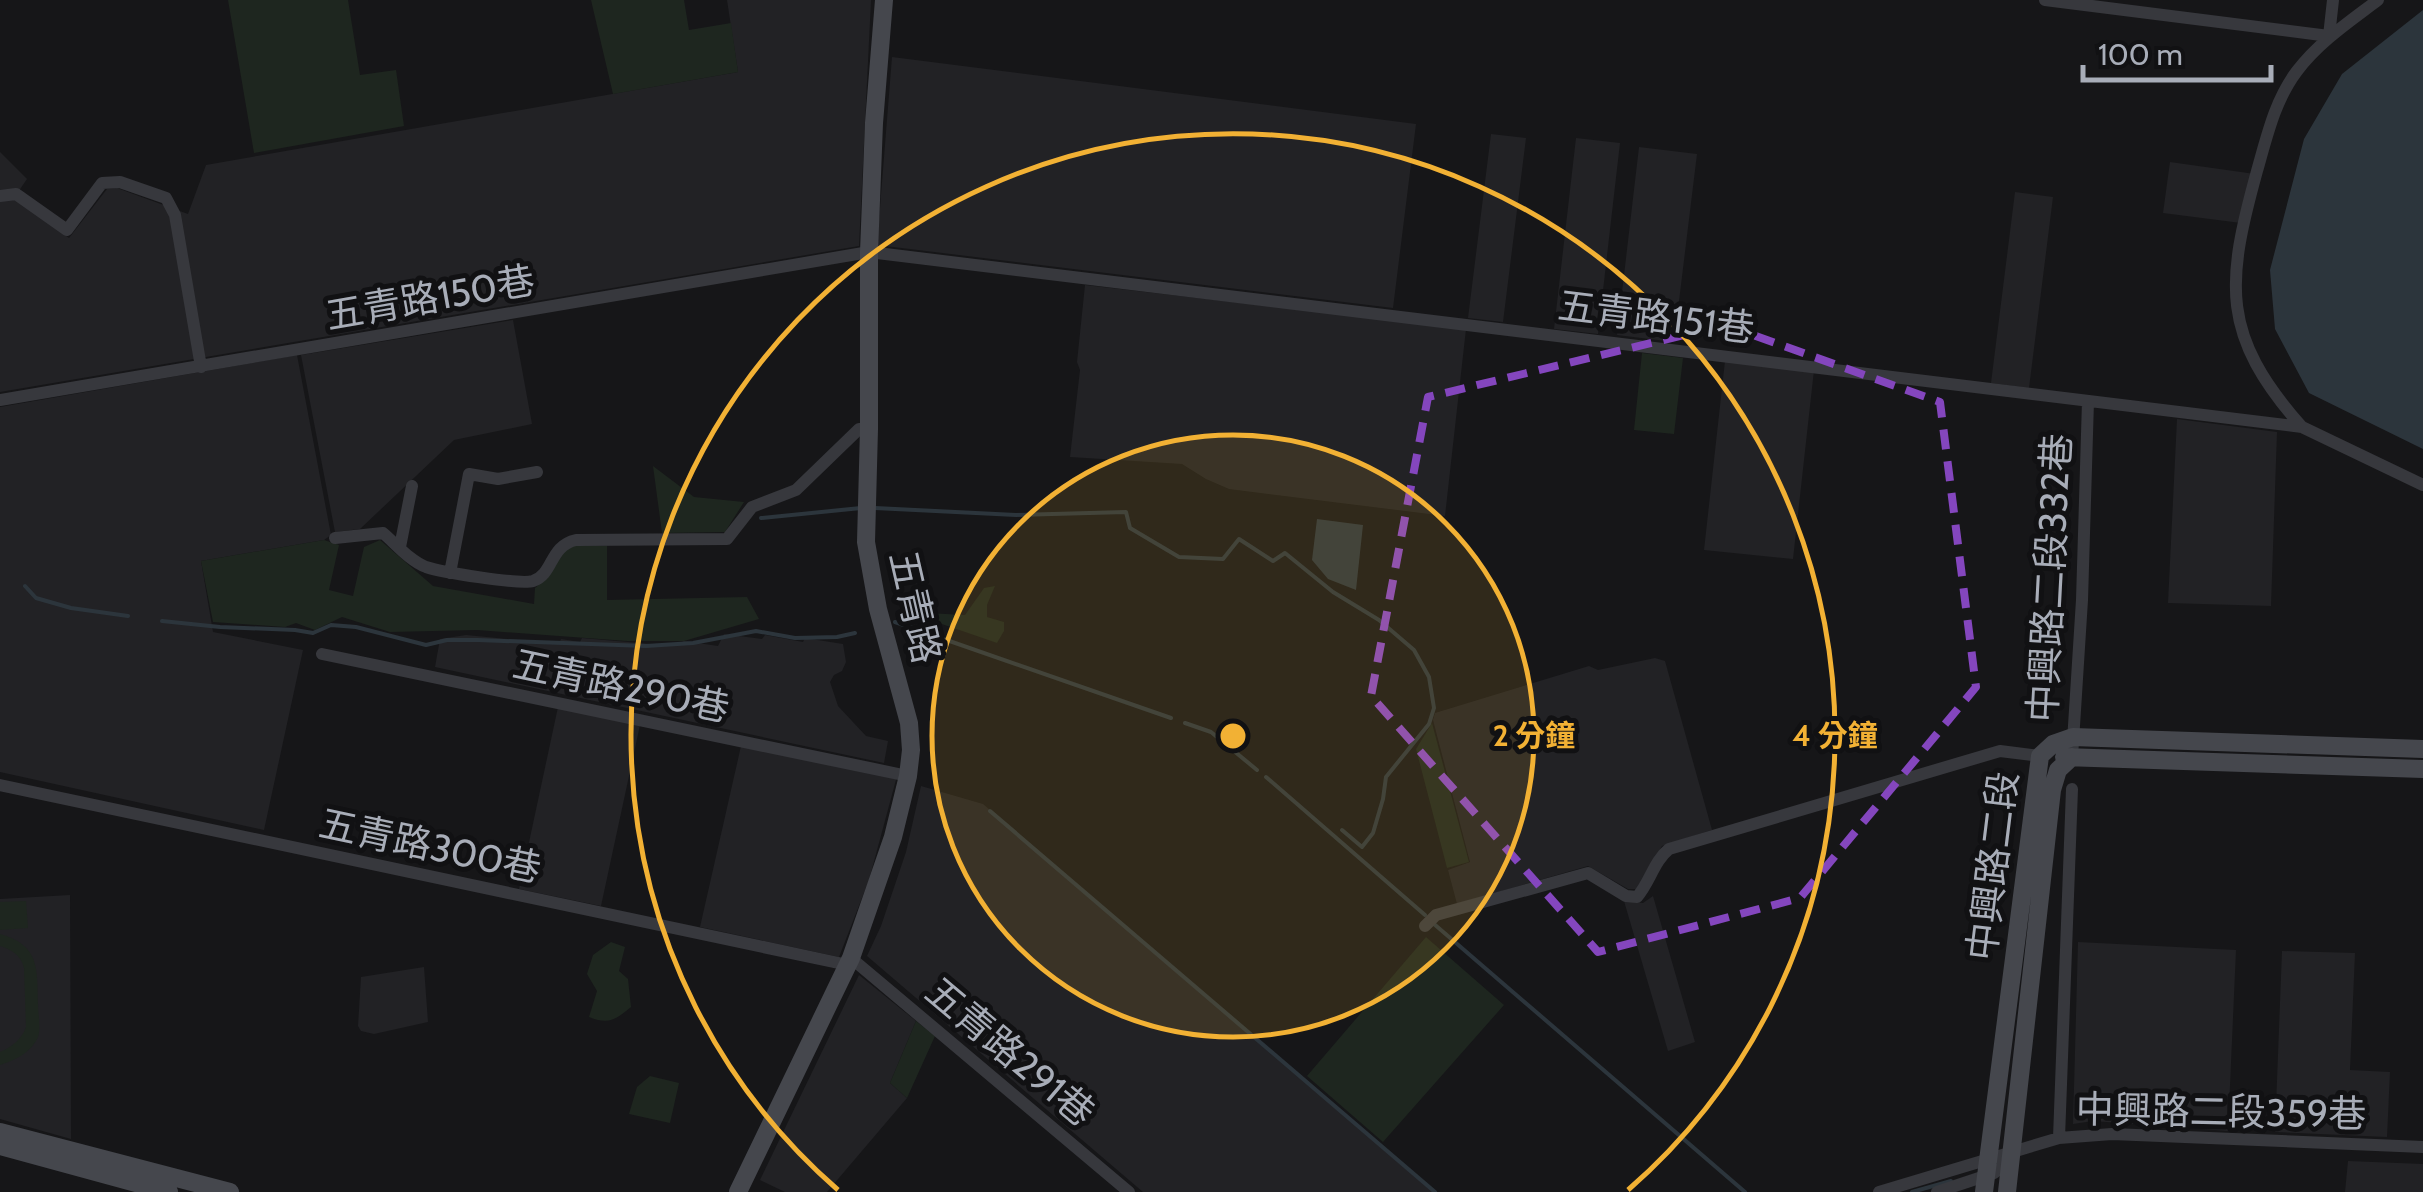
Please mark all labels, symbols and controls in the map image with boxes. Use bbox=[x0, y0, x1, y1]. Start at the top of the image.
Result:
scale bar bbox=[2083, 20, 2270, 82]
text: 100 m bbox=[2098, 36, 2183, 73]
street label: 五青路150巷 bbox=[322, 256, 538, 339]
street label: 五青路151巷 bbox=[1555, 281, 1757, 352]
street label: 中興路二段332巷 bbox=[2018, 432, 2081, 724]
street label: 五青路 bbox=[880, 546, 951, 668]
street label: 五青路290巷 bbox=[509, 640, 734, 731]
text: 2 分鐘 bbox=[1493, 717, 1575, 754]
text: 4 分鐘 bbox=[1792, 717, 1878, 754]
centre of rings bbox=[1215, 718, 1251, 754]
street label: 中興路二段 bbox=[1958, 769, 2027, 963]
street label: 五青路300巷 bbox=[315, 799, 545, 892]
street label: 五青路291巷 bbox=[916, 967, 1104, 1136]
street label: 中興路二段359巷 bbox=[2075, 1085, 2367, 1138]

